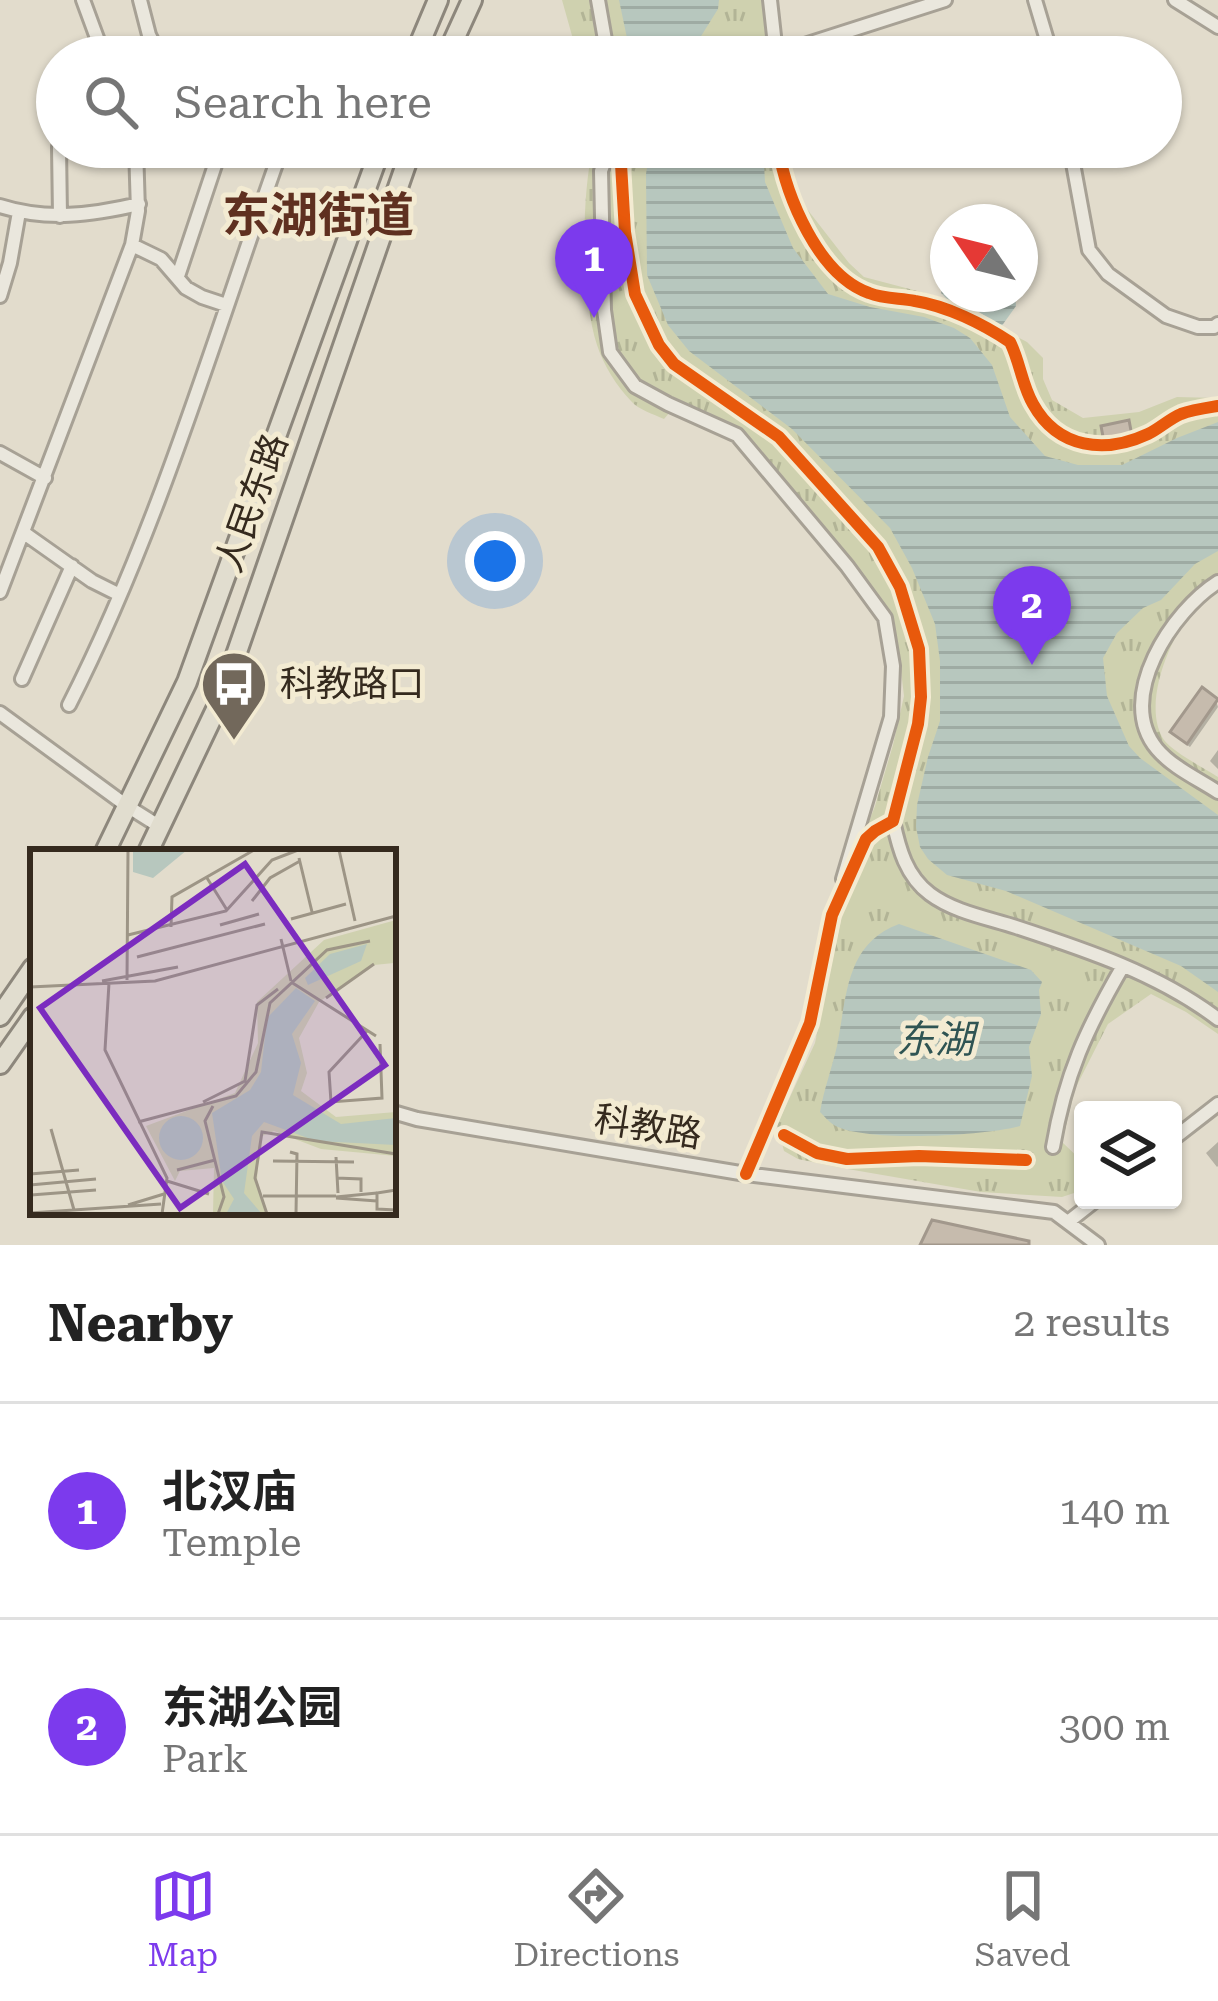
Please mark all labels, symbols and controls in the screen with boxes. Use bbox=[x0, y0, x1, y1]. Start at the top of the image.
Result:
search box bbox=[36, 36, 1182, 168]
icon: search bbox=[78, 69, 144, 135]
text: Search here bbox=[174, 76, 432, 129]
district label: 东湖街道 bbox=[222, 188, 414, 244]
north arrow bbox=[930, 204, 1038, 312]
pin: 1 bbox=[555, 219, 633, 318]
street label: 人民东路 bbox=[208, 428, 296, 578]
your location bbox=[465, 531, 525, 591]
pin: 2 bbox=[993, 566, 1071, 665]
bus stop icon: 科教路口 bbox=[199, 649, 269, 743]
place label: 科教路口 bbox=[280, 663, 424, 705]
inset map bbox=[30, 849, 396, 1215]
water label: 东湖 bbox=[896, 1017, 980, 1063]
street label: 科教路 bbox=[591, 1098, 705, 1156]
map controls bbox=[1074, 1101, 1182, 1209]
button: layers bbox=[1074, 1101, 1182, 1209]
text: Nearby bbox=[48, 1294, 233, 1353]
text: 2 results bbox=[1013, 1300, 1170, 1346]
text: 北汊庙 bbox=[162, 1465, 297, 1518]
text: 1 bbox=[76, 1488, 98, 1534]
text: 140 m bbox=[1059, 1488, 1170, 1534]
text: Temple bbox=[162, 1520, 302, 1566]
text: 东湖公园 bbox=[162, 1681, 342, 1734]
text: 2 bbox=[76, 1704, 98, 1750]
text: 300 m bbox=[1059, 1704, 1170, 1750]
text: Park bbox=[162, 1736, 248, 1782]
tab: Map bbox=[148, 1863, 218, 1974]
tab: Directions bbox=[513, 1863, 679, 1974]
tab: Saved bbox=[975, 1863, 1070, 1974]

